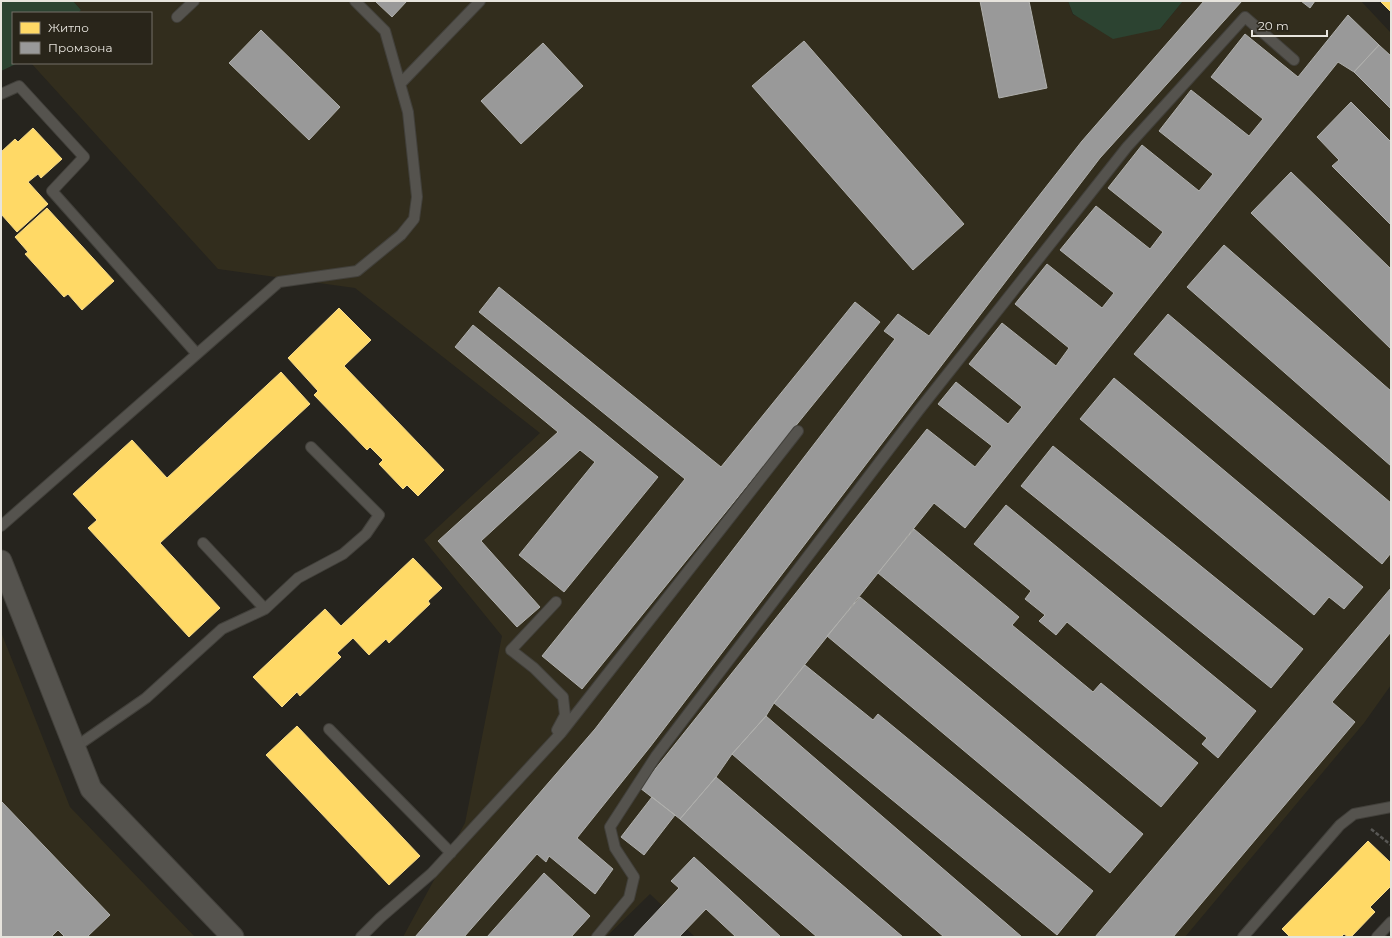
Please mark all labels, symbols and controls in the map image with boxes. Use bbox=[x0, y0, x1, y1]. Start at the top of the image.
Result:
legend bbox=[12, 12, 152, 64]
scale bar bbox=[1252, 12, 1327, 38]
text: 20 m bbox=[1258, 18, 1289, 33]
text: Житло bbox=[48, 20, 89, 35]
text: Промзона bbox=[48, 40, 112, 55]

